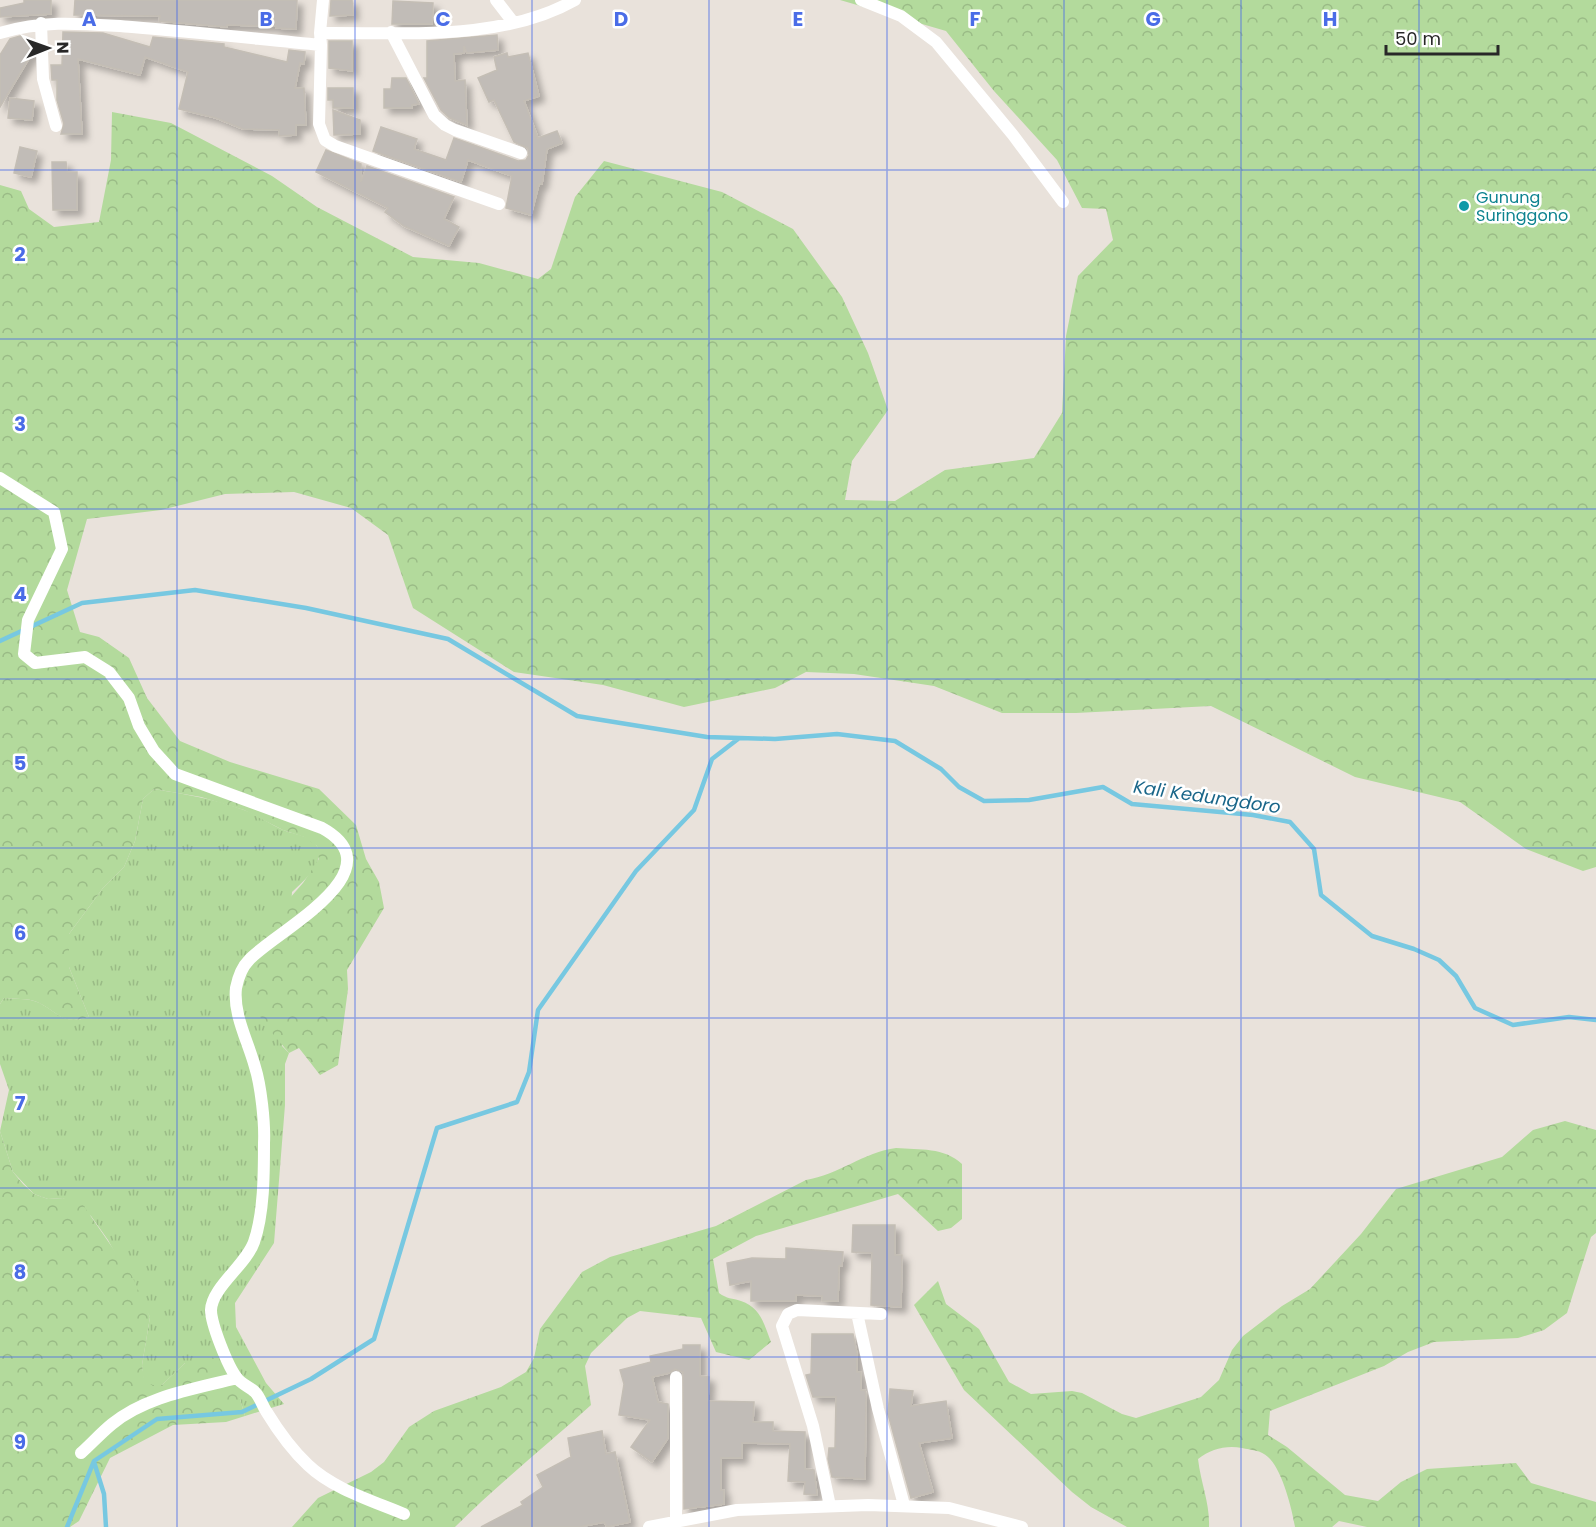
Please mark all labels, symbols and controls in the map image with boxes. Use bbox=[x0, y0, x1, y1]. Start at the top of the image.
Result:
text: A bbox=[82, 5, 97, 33]
text: B bbox=[259, 5, 273, 33]
text: C bbox=[435, 5, 451, 33]
text: D bbox=[614, 5, 628, 33]
text: E bbox=[793, 5, 803, 33]
text: F bbox=[970, 5, 981, 33]
text: G bbox=[1145, 5, 1161, 33]
text: H bbox=[1323, 5, 1337, 33]
north arrow bbox=[18, 18, 78, 78]
scale bar bbox=[1386, 18, 1498, 56]
text: 50 m bbox=[1395, 26, 1441, 51]
text: N bbox=[51, 42, 74, 54]
place label: Gunung Suringgono bbox=[1476, 186, 1568, 227]
marker: Gunung Suringgono bbox=[1457, 199, 1471, 213]
text: 2 bbox=[14, 240, 26, 268]
text: 3 bbox=[14, 410, 26, 438]
text: 4 bbox=[13, 580, 27, 608]
text: 5 bbox=[14, 749, 27, 777]
water label: Kali Kedungdoro bbox=[1132, 774, 1282, 819]
text: 6 bbox=[14, 919, 26, 947]
text: 7 bbox=[15, 1089, 26, 1117]
text: 8 bbox=[14, 1258, 26, 1286]
text: 9 bbox=[14, 1428, 26, 1456]

